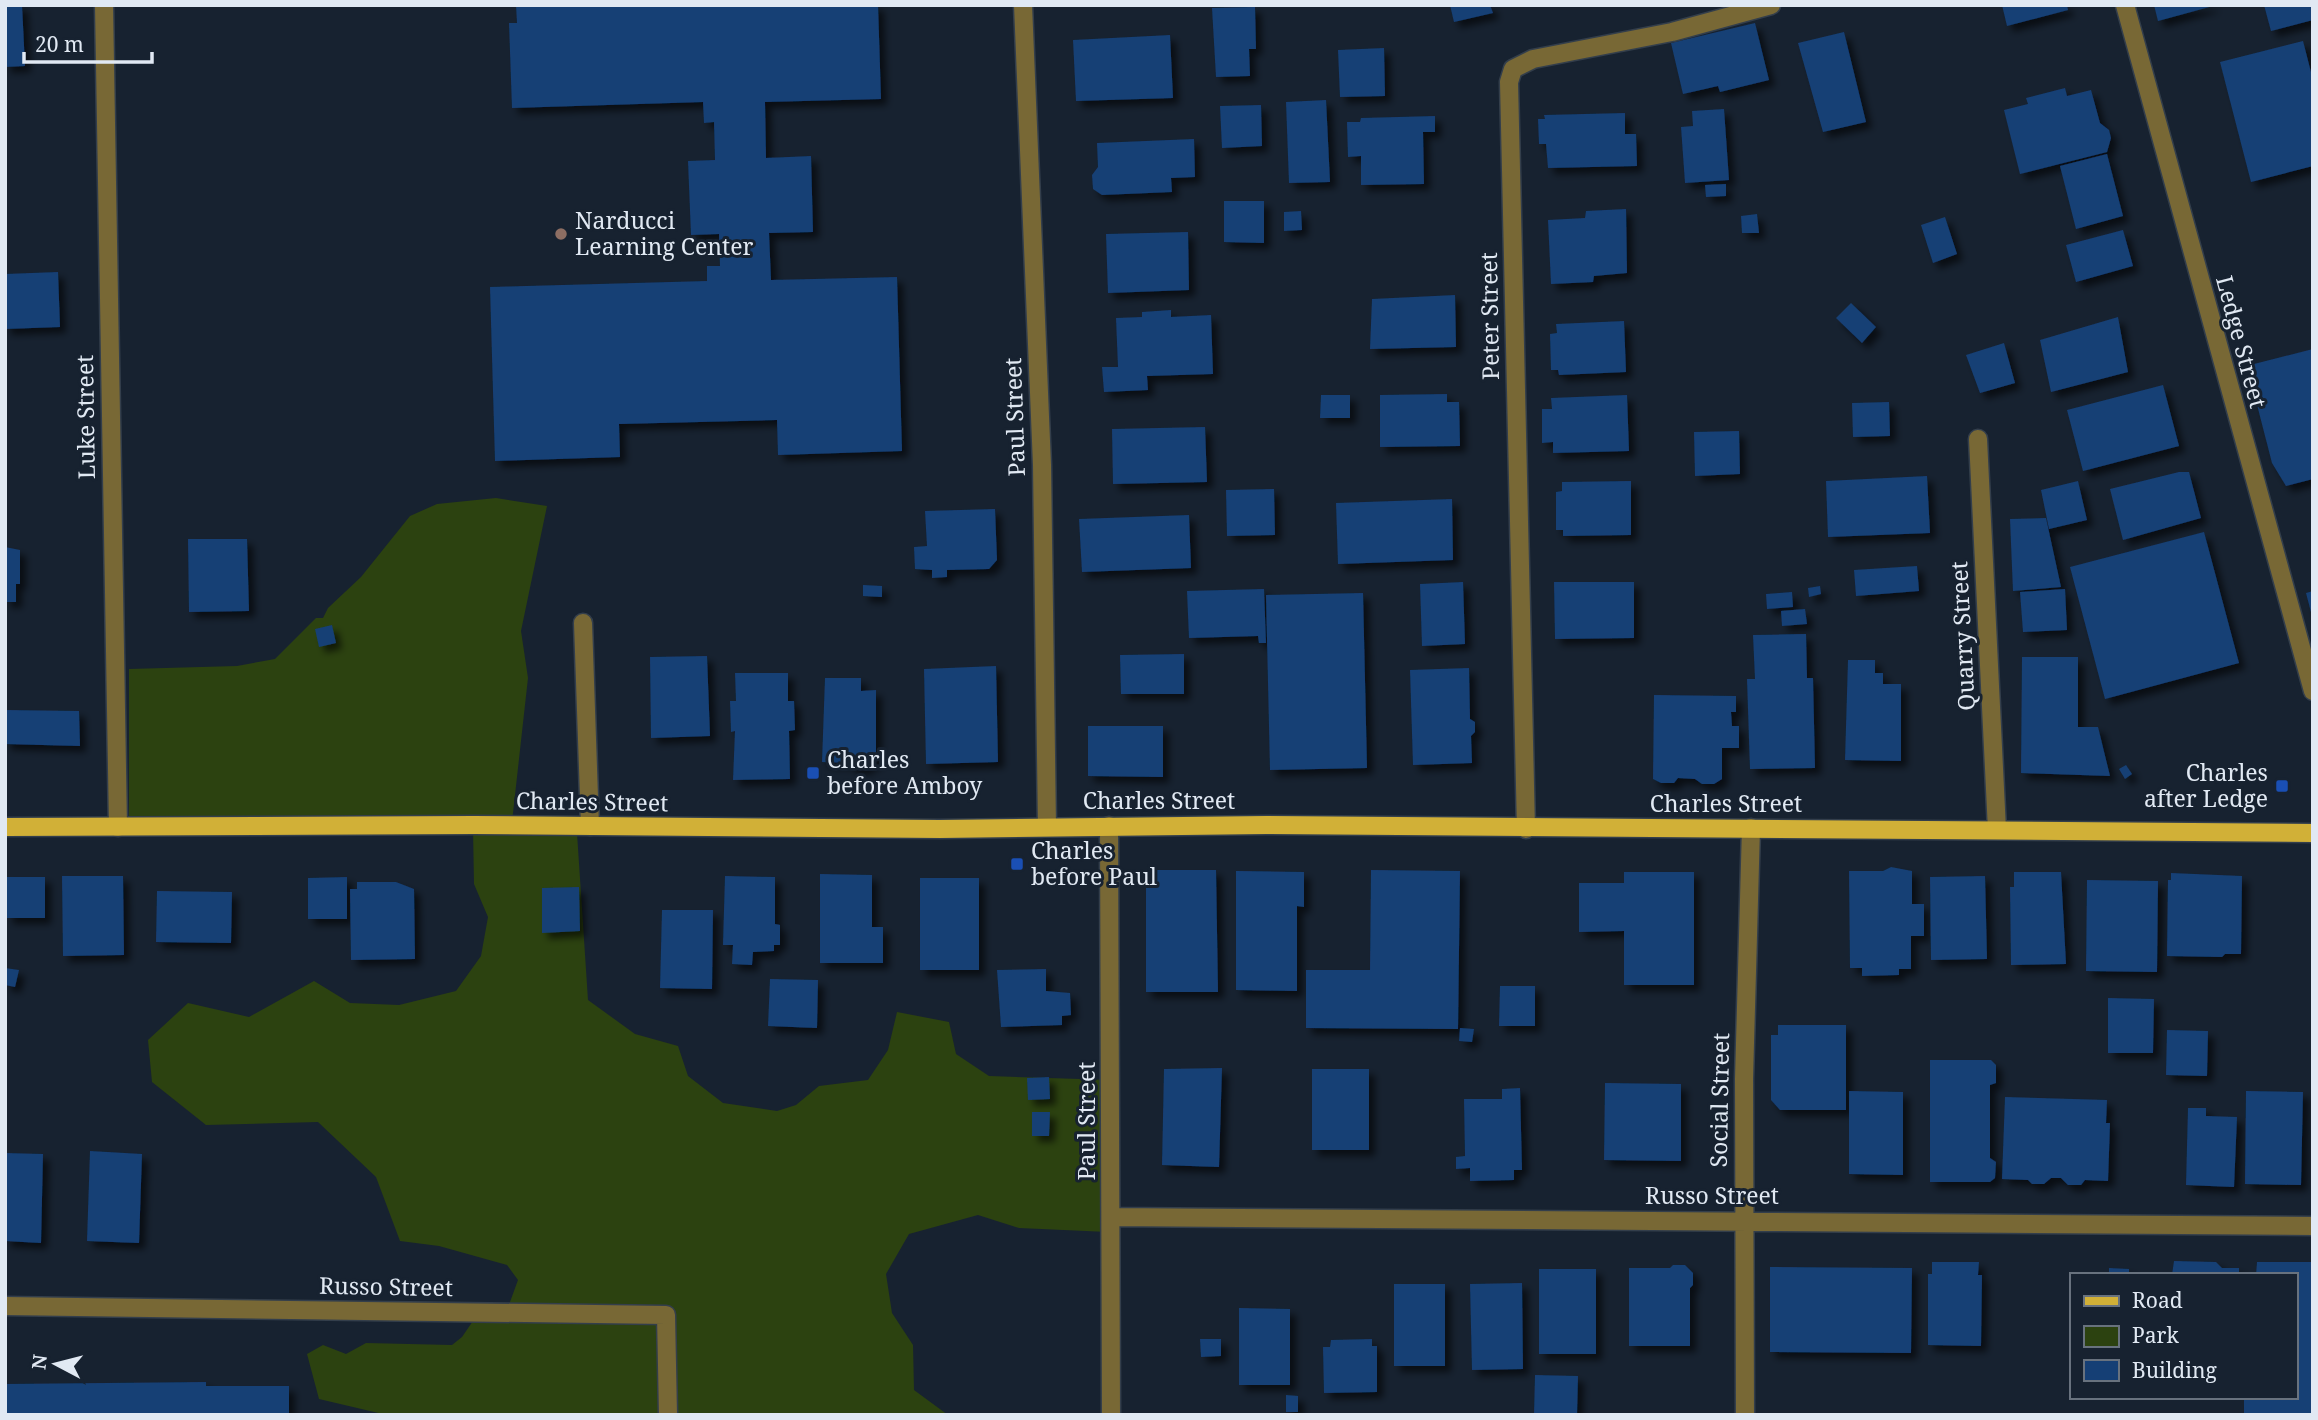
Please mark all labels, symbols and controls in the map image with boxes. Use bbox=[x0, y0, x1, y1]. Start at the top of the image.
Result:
scale bar bbox=[24, 21, 152, 65]
text: 20 m bbox=[35, 30, 84, 58]
place label: Narducci Learning Center bbox=[575, 204, 753, 262]
marker: Narducci Learning Center bbox=[553, 226, 569, 242]
street label: Peter Street bbox=[1472, 252, 1506, 380]
street label: Ledge Street bbox=[2209, 272, 2275, 411]
street label: Luke Street bbox=[68, 355, 102, 479]
street label: Paul Street bbox=[996, 357, 1032, 477]
street label: Quarry Street bbox=[1942, 561, 1982, 711]
place label: Charles before Amboy bbox=[827, 743, 982, 801]
place label: Charles after Ledge bbox=[2144, 756, 2268, 814]
marker: Charles before Amboy bbox=[805, 765, 821, 781]
marker: Charles after Ledge bbox=[2274, 778, 2290, 794]
street label: Charles Street bbox=[516, 784, 669, 818]
street label: Charles Street bbox=[1083, 784, 1235, 816]
street label: Charles Street bbox=[1650, 787, 1802, 819]
place label: Charles before Paul bbox=[1031, 834, 1157, 892]
marker: Charles before Paul bbox=[1009, 856, 1025, 872]
street label: Social Street bbox=[1702, 1032, 1736, 1168]
street label: Paul Street bbox=[1070, 1062, 1102, 1180]
street label: Russo Street bbox=[1645, 1179, 1779, 1211]
street label: Russo Street bbox=[319, 1269, 453, 1303]
legend bbox=[2070, 1273, 2297, 1399]
text: Road bbox=[2132, 1286, 2183, 1314]
text: Park bbox=[2132, 1321, 2179, 1349]
north arrow bbox=[21, 1329, 91, 1399]
text: N bbox=[25, 1353, 53, 1371]
text: Building bbox=[2132, 1356, 2217, 1384]

